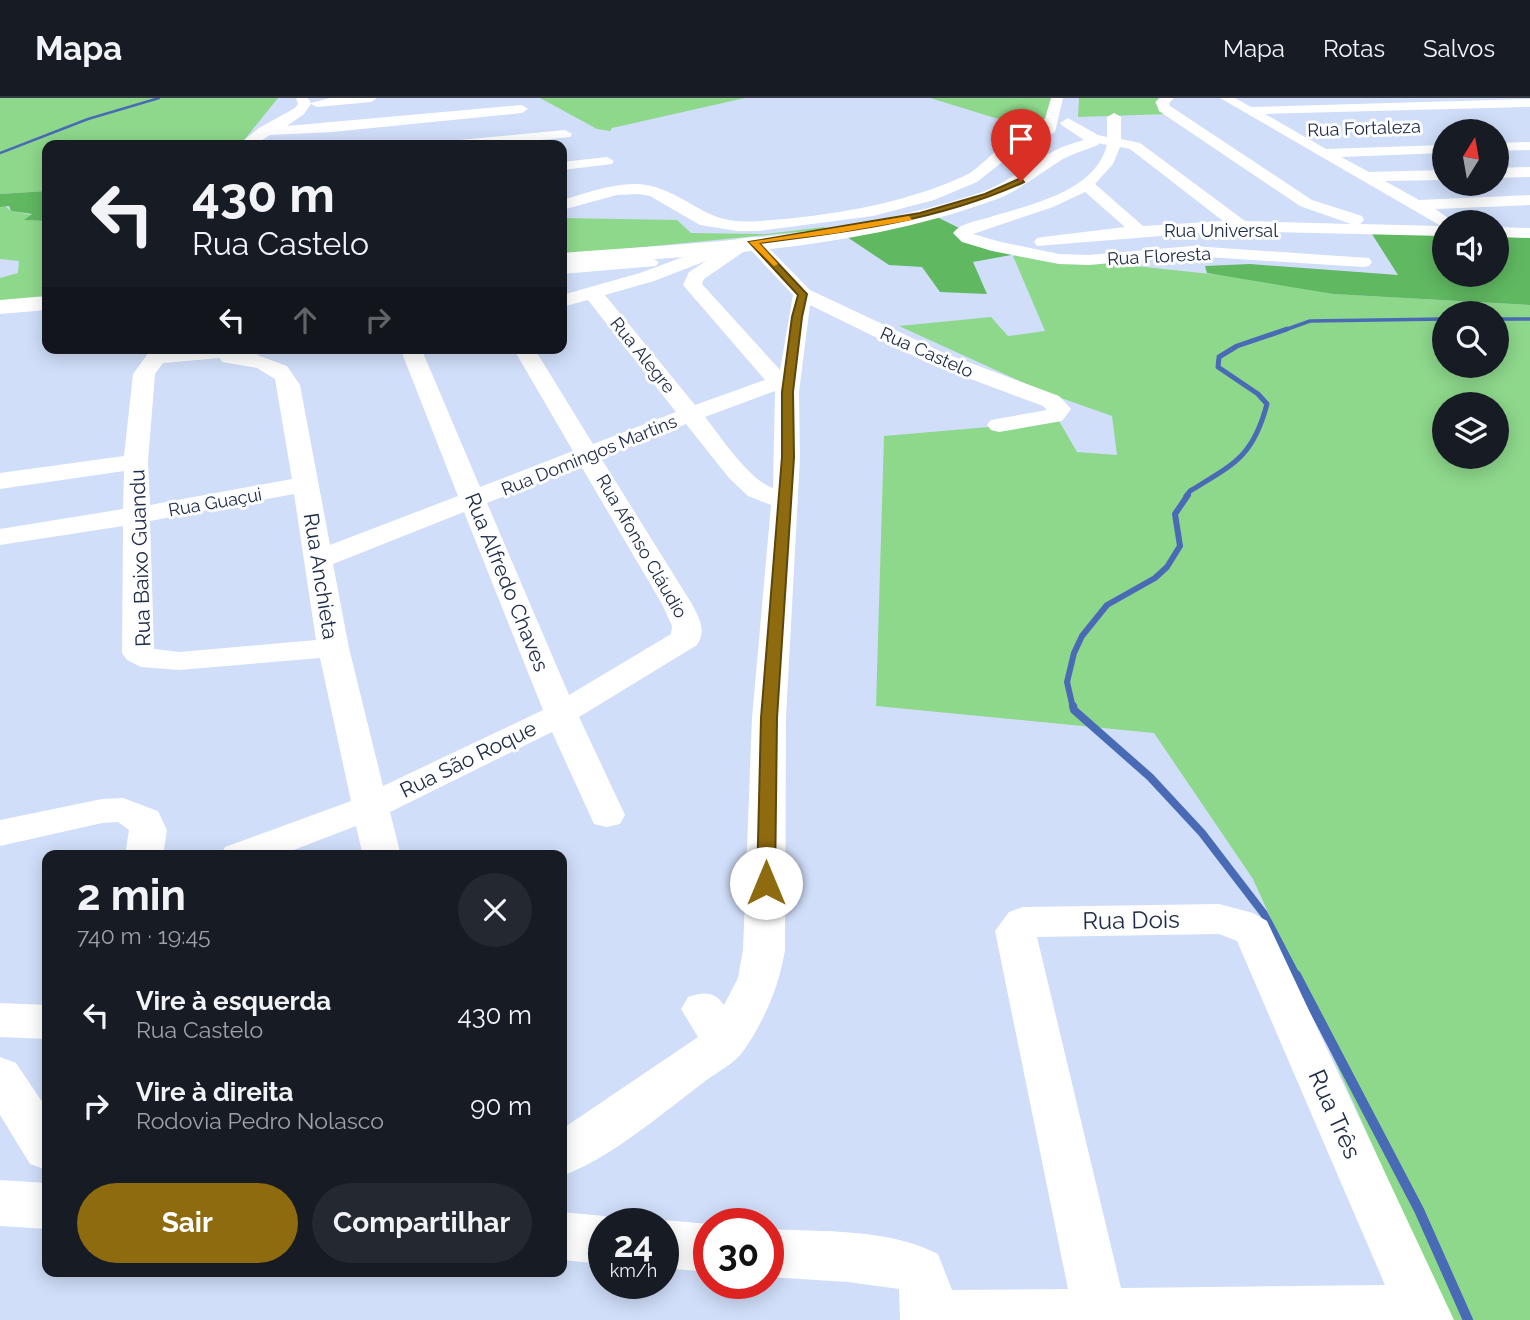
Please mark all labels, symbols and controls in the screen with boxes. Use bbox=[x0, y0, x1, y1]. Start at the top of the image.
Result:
text: Mapa bbox=[35, 29, 122, 68]
text: Mapa bbox=[1223, 34, 1285, 63]
text: Rotas bbox=[1323, 34, 1385, 63]
text: Salvos bbox=[1423, 34, 1495, 63]
pin bbox=[991, 109, 1051, 181]
street label: Rua Fortaleza bbox=[1307, 116, 1421, 140]
north arrow bbox=[1432, 119, 1508, 196]
map controls bbox=[1432, 119, 1509, 469]
icon: arrive bbox=[1002, 120, 1040, 158]
text: 430 m bbox=[192, 166, 335, 223]
icon: left bbox=[77, 168, 168, 259]
button: sound bbox=[1432, 210, 1509, 287]
street label: Rua Universal bbox=[1164, 220, 1278, 241]
text: Rua Castelo bbox=[192, 225, 369, 262]
street label: Rua Floresta bbox=[1106, 243, 1212, 269]
icon: left bbox=[213, 301, 251, 339]
icon: ahead bbox=[286, 301, 324, 339]
icon: right bbox=[359, 301, 397, 339]
button: search bbox=[1432, 301, 1509, 378]
street label: Rua Alegre bbox=[606, 313, 680, 397]
street label: Rua Castelo bbox=[877, 322, 977, 382]
button: layers bbox=[1432, 392, 1509, 469]
street label: Rua Domingos Martins bbox=[498, 410, 680, 500]
street label: Rua Baixo Guandu bbox=[124, 469, 156, 647]
street label: Rua Afonso Cláudio bbox=[592, 470, 692, 622]
street label: Rua Guaçui bbox=[167, 483, 263, 521]
street label: Rua Alfredo Chaves bbox=[460, 489, 554, 675]
street label: Rua Anchieta bbox=[299, 511, 343, 641]
street label: Rua São Roque bbox=[396, 715, 540, 803]
position arrow bbox=[729, 846, 803, 920]
text: 2 min bbox=[77, 871, 186, 920]
button: close bbox=[458, 873, 532, 947]
street label: Rua Dois bbox=[1082, 905, 1180, 935]
text: 740 m · 19:45 bbox=[77, 922, 211, 949]
text: Vire à esquerda bbox=[136, 986, 331, 1016]
icon: left bbox=[77, 996, 115, 1034]
text: 430 m bbox=[457, 1000, 532, 1030]
text: Rua Castelo bbox=[136, 1016, 263, 1043]
street label: Rua Três bbox=[1303, 1065, 1367, 1163]
text: Vire à direita bbox=[136, 1077, 293, 1107]
icon: right bbox=[77, 1087, 115, 1125]
text: 90 m bbox=[470, 1091, 532, 1121]
text: Rodovia Pedro Nolasco bbox=[136, 1107, 384, 1134]
button: Sair bbox=[77, 1183, 298, 1263]
button: Compartilhar bbox=[312, 1183, 532, 1263]
speed limit sign: 30 bbox=[693, 1208, 784, 1299]
text: 24 bbox=[614, 1224, 653, 1265]
text: km/h bbox=[610, 1260, 657, 1281]

